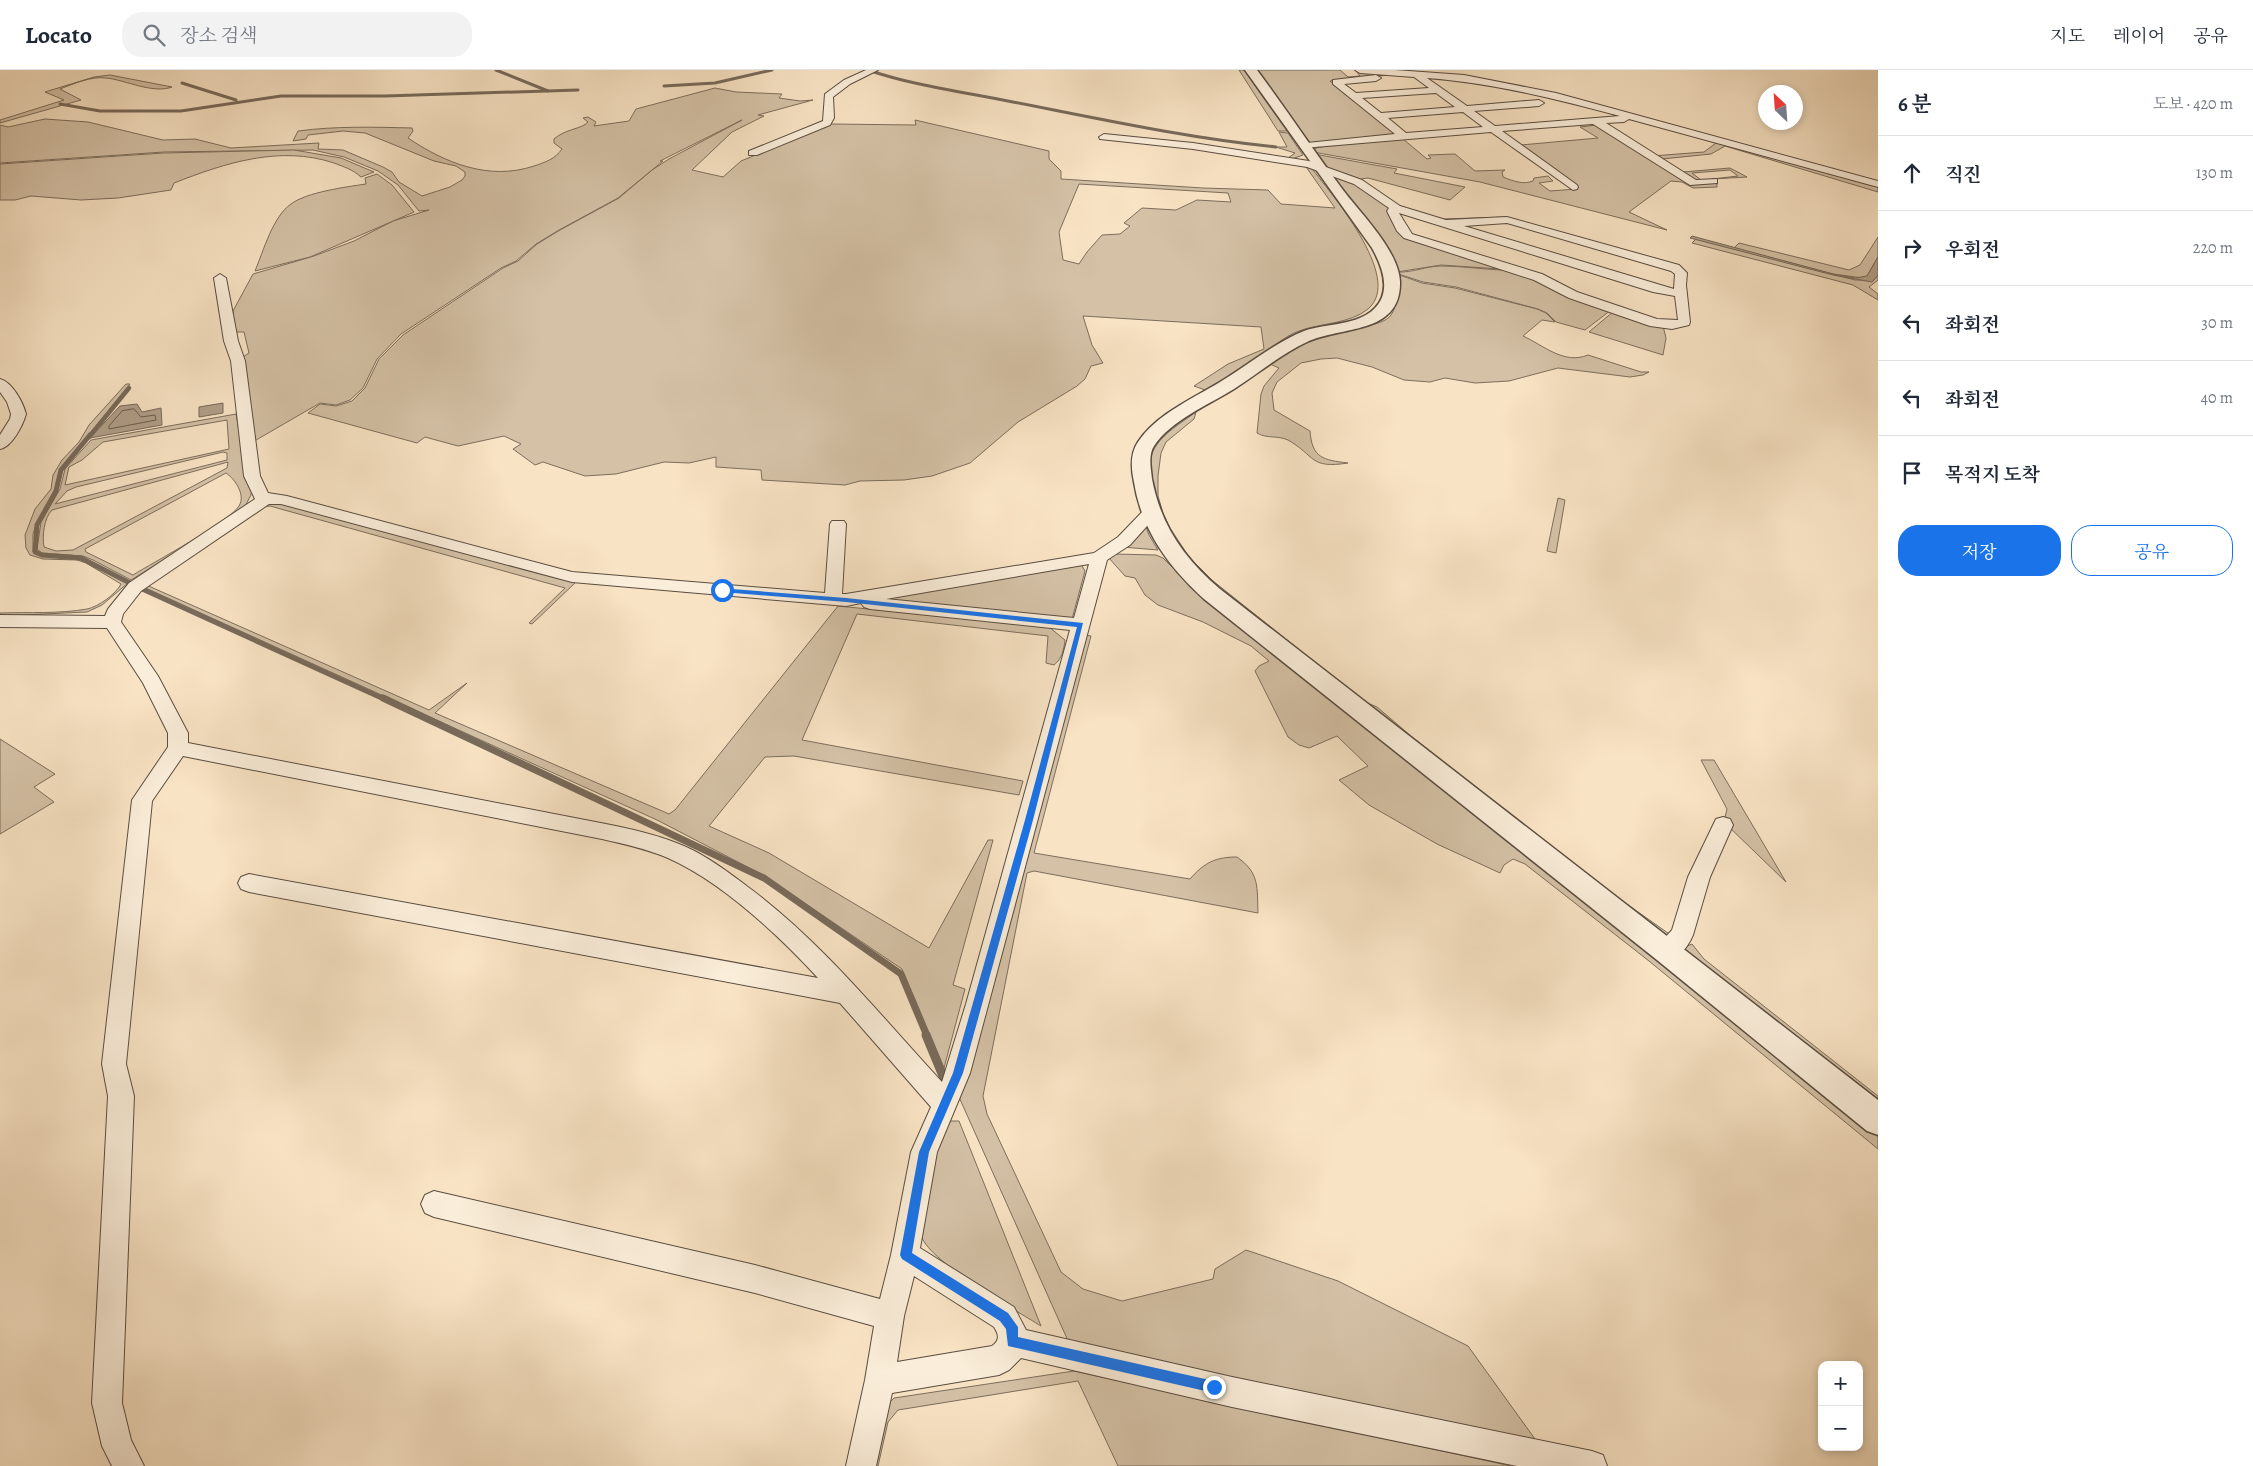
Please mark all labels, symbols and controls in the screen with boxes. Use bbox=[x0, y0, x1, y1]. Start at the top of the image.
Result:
search box bbox=[122, 12, 472, 57]
text: Locato bbox=[25, 19, 92, 51]
icon: search bbox=[140, 21, 168, 49]
text: 장소 검색 bbox=[180, 23, 257, 49]
text: 지도 bbox=[2050, 24, 2085, 48]
text: 레이어 bbox=[2113, 24, 2165, 48]
text: 공유 bbox=[2193, 24, 2228, 48]
north arrow bbox=[1758, 85, 1803, 130]
text: 6 분 bbox=[1898, 90, 1932, 118]
text: 도보 · 420 m bbox=[2153, 93, 2233, 115]
icon: ahead bbox=[1898, 159, 1926, 187]
text: 직진 bbox=[1945, 162, 1982, 188]
text: 130 m bbox=[2196, 162, 2233, 184]
icon: right bbox=[1898, 234, 1926, 262]
text: 우회전 bbox=[1945, 237, 2000, 263]
text: 220 m bbox=[2193, 237, 2233, 259]
icon: left bbox=[1898, 309, 1926, 337]
text: 좌회전 bbox=[1945, 312, 2000, 338]
text: 30 m bbox=[2201, 312, 2233, 334]
icon: left bbox=[1898, 384, 1926, 412]
text: 좌회전 bbox=[1945, 387, 2000, 413]
text: 40 m bbox=[2201, 387, 2233, 409]
icon: arrive bbox=[1898, 459, 1926, 487]
text: 목적지 도착 bbox=[1945, 462, 2040, 488]
button: 저장 bbox=[1898, 525, 2061, 576]
button: 공유 bbox=[2071, 525, 2233, 576]
route start bbox=[711, 579, 734, 602]
map controls bbox=[1818, 1361, 1863, 1451]
button: + bbox=[1818, 1361, 1863, 1406]
route end bbox=[1203, 1376, 1226, 1399]
button: − bbox=[1818, 1406, 1863, 1451]

